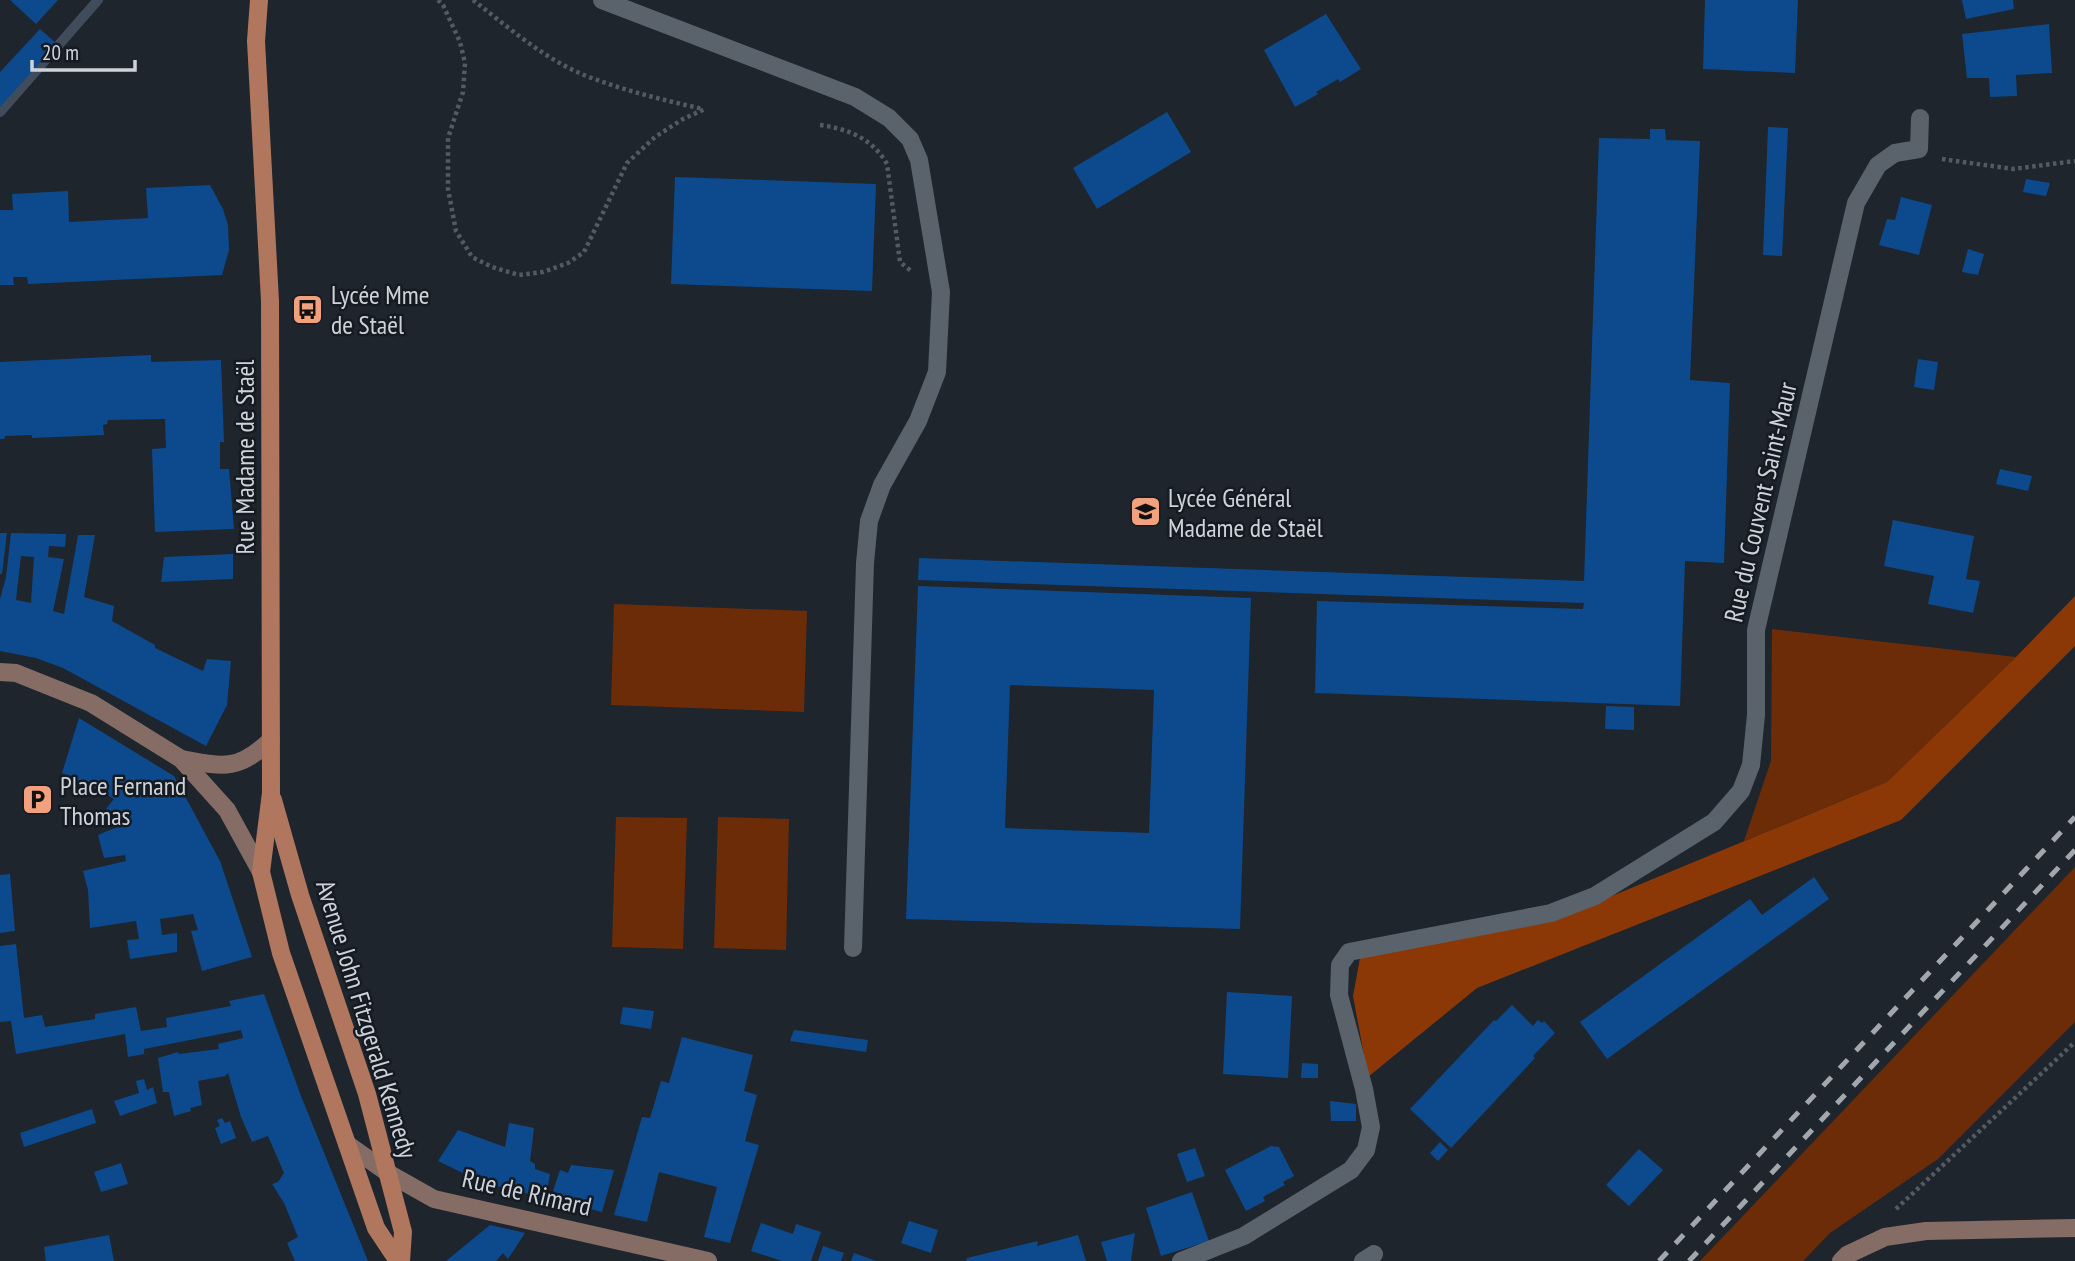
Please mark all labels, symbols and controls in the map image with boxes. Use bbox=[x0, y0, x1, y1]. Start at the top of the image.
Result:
scale bar bbox=[32, 28, 135, 72]
text: 20 m bbox=[42, 39, 79, 66]
place label: Lycée Mme de Staël bbox=[331, 278, 429, 341]
bus stop icon: Lycée Mme de Staël bbox=[291, 292, 325, 326]
street label: Rue Madame de Staël bbox=[228, 360, 261, 554]
street label: Rue du Couvent Saint-Maur bbox=[1716, 379, 1804, 625]
place label: Lycée Général Madame de Staël bbox=[1168, 481, 1323, 544]
school or university icon: Lycée Général Madame de Staël bbox=[1128, 495, 1162, 529]
place label: Place Fernand Thomas bbox=[60, 769, 186, 832]
parking icon: Place Fernand Thomas bbox=[20, 783, 54, 817]
street label: Avenue John Fitzgerald Kennedy bbox=[309, 876, 425, 1162]
street label: Rue de Rimard bbox=[459, 1161, 595, 1223]

